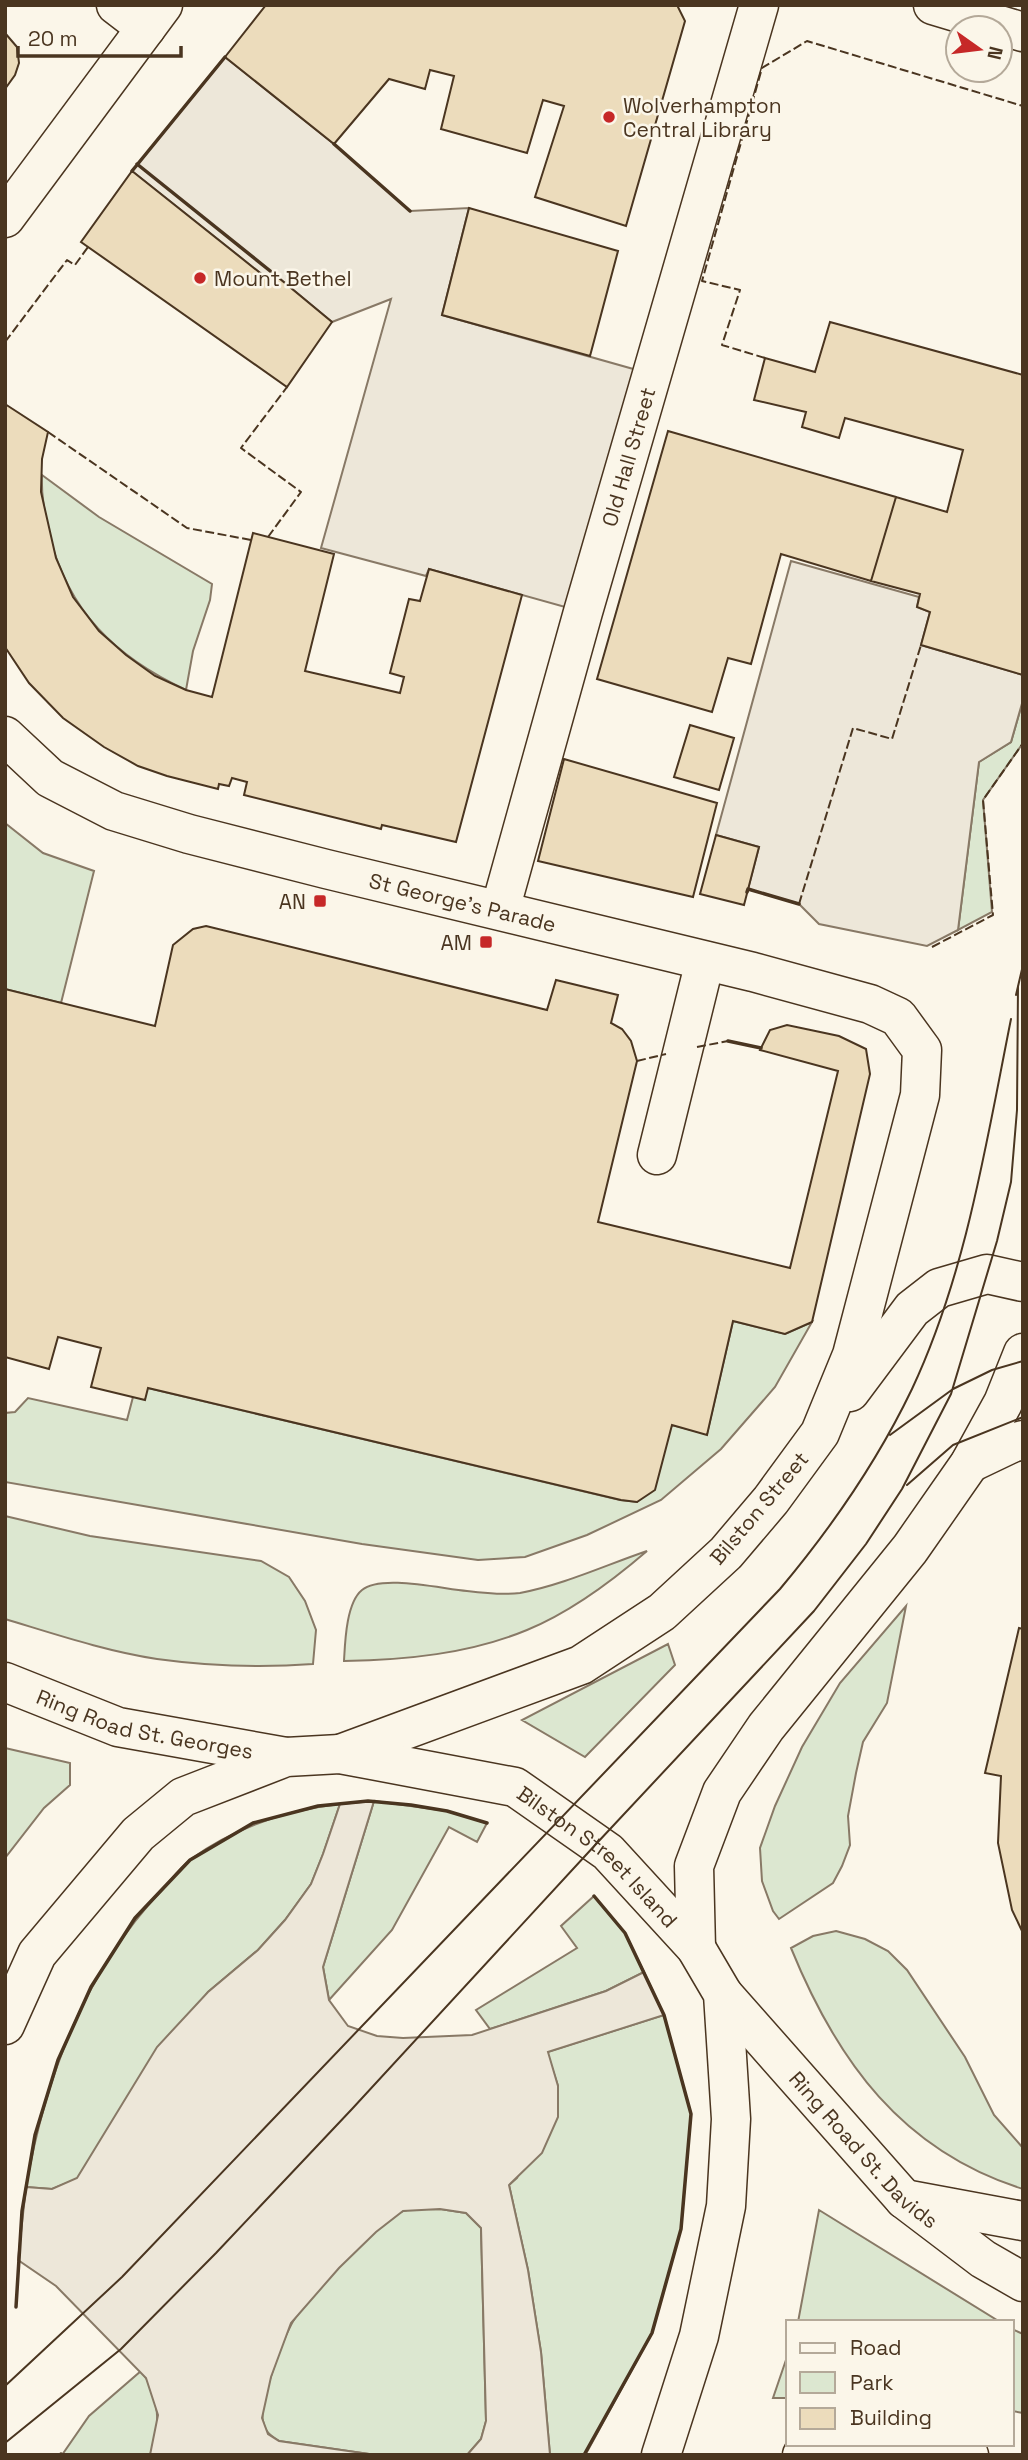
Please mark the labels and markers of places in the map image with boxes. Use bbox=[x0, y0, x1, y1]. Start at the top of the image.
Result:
place label: Wolverhampton Central Library bbox=[623, 92, 782, 143]
marker: Wolverhampton Central Library bbox=[601, 109, 617, 125]
place label: Mount Bethel bbox=[214, 265, 352, 292]
marker: Mount Bethel bbox=[192, 270, 208, 286]
place label: AN bbox=[279, 888, 306, 915]
marker: AN bbox=[312, 893, 328, 909]
place label: AM bbox=[441, 929, 472, 956]
marker: AM bbox=[478, 934, 494, 950]

